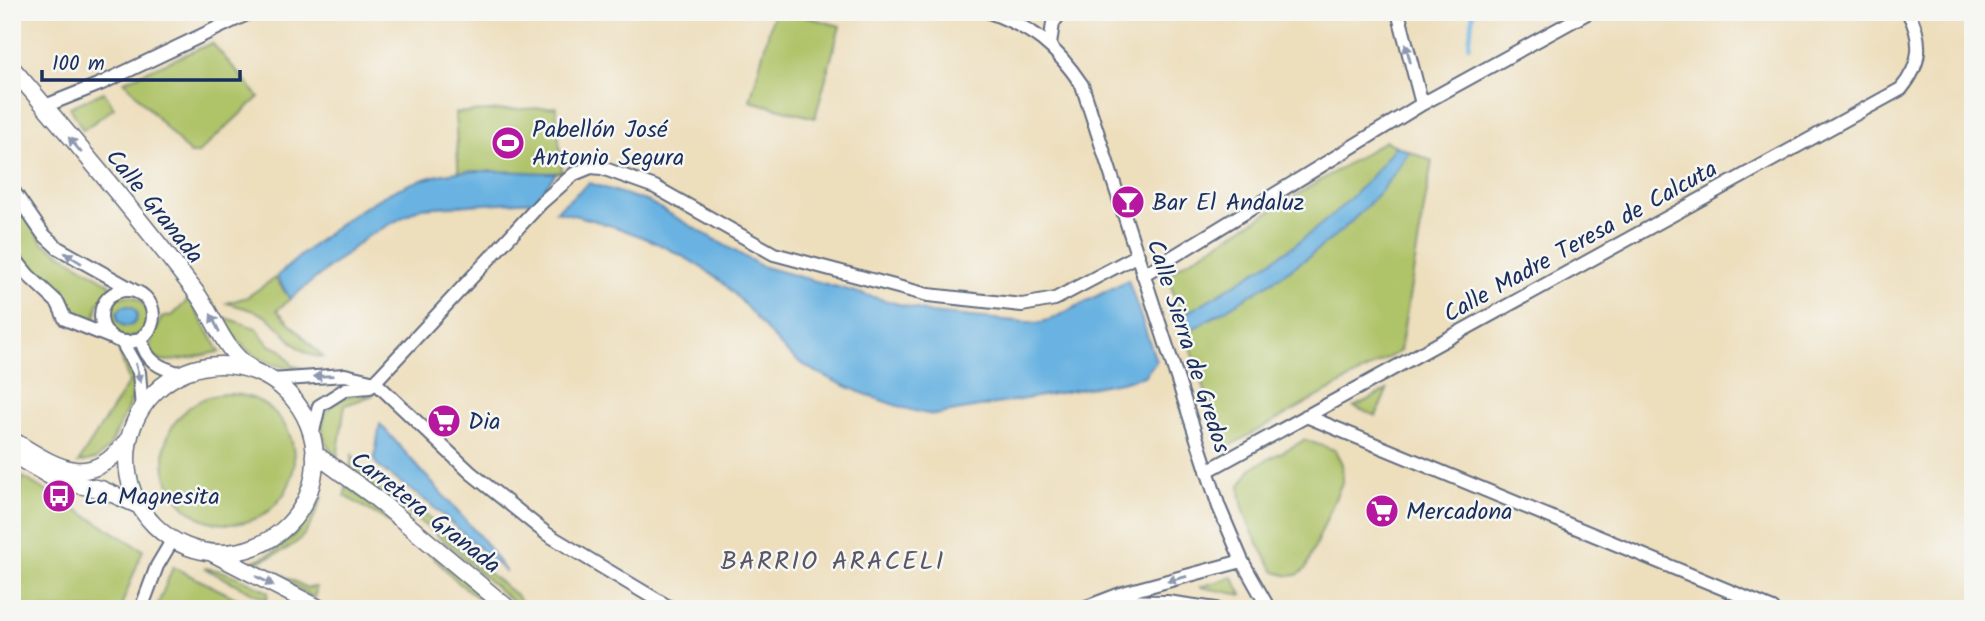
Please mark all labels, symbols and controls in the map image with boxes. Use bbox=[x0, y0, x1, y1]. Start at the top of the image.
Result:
scale bar bbox=[42, 38, 240, 82]
one-way arrow bbox=[1402, 42, 1413, 64]
text: 100 m bbox=[52, 48, 105, 81]
place label: Pabellón José Antonio Segura bbox=[532, 111, 684, 178]
sports icon: Pabellón José Antonio Segura bbox=[489, 124, 527, 162]
one-way arrow bbox=[68, 136, 83, 153]
street label: Calle Granada bbox=[95, 141, 213, 273]
street label: Calle Madre Teresa de Calcuta bbox=[1436, 150, 1725, 334]
bar icon: Bar El Andaluz bbox=[1109, 183, 1147, 221]
place label: Bar El Andaluz bbox=[1152, 184, 1304, 223]
street label: Calle Sierra de Gredos bbox=[1135, 235, 1241, 458]
one-way arrow bbox=[63, 251, 83, 264]
one-way arrow bbox=[210, 313, 221, 333]
one-way arrow bbox=[133, 363, 144, 385]
one-way arrow bbox=[312, 370, 334, 382]
supermarket icon: Dia bbox=[425, 402, 463, 440]
place label: Dia bbox=[468, 403, 500, 442]
street label: Carretera Granada bbox=[341, 442, 509, 585]
bus stop icon: La Magnesita bbox=[40, 477, 78, 515]
place label: La Magnesita bbox=[84, 478, 220, 517]
supermarket icon: Mercadona bbox=[1363, 492, 1401, 530]
place label: Mercadona bbox=[1406, 493, 1513, 532]
district label: BARRIO ARACELI bbox=[720, 541, 946, 583]
one-way arrow bbox=[1165, 574, 1187, 585]
one-way arrow bbox=[255, 575, 275, 586]

